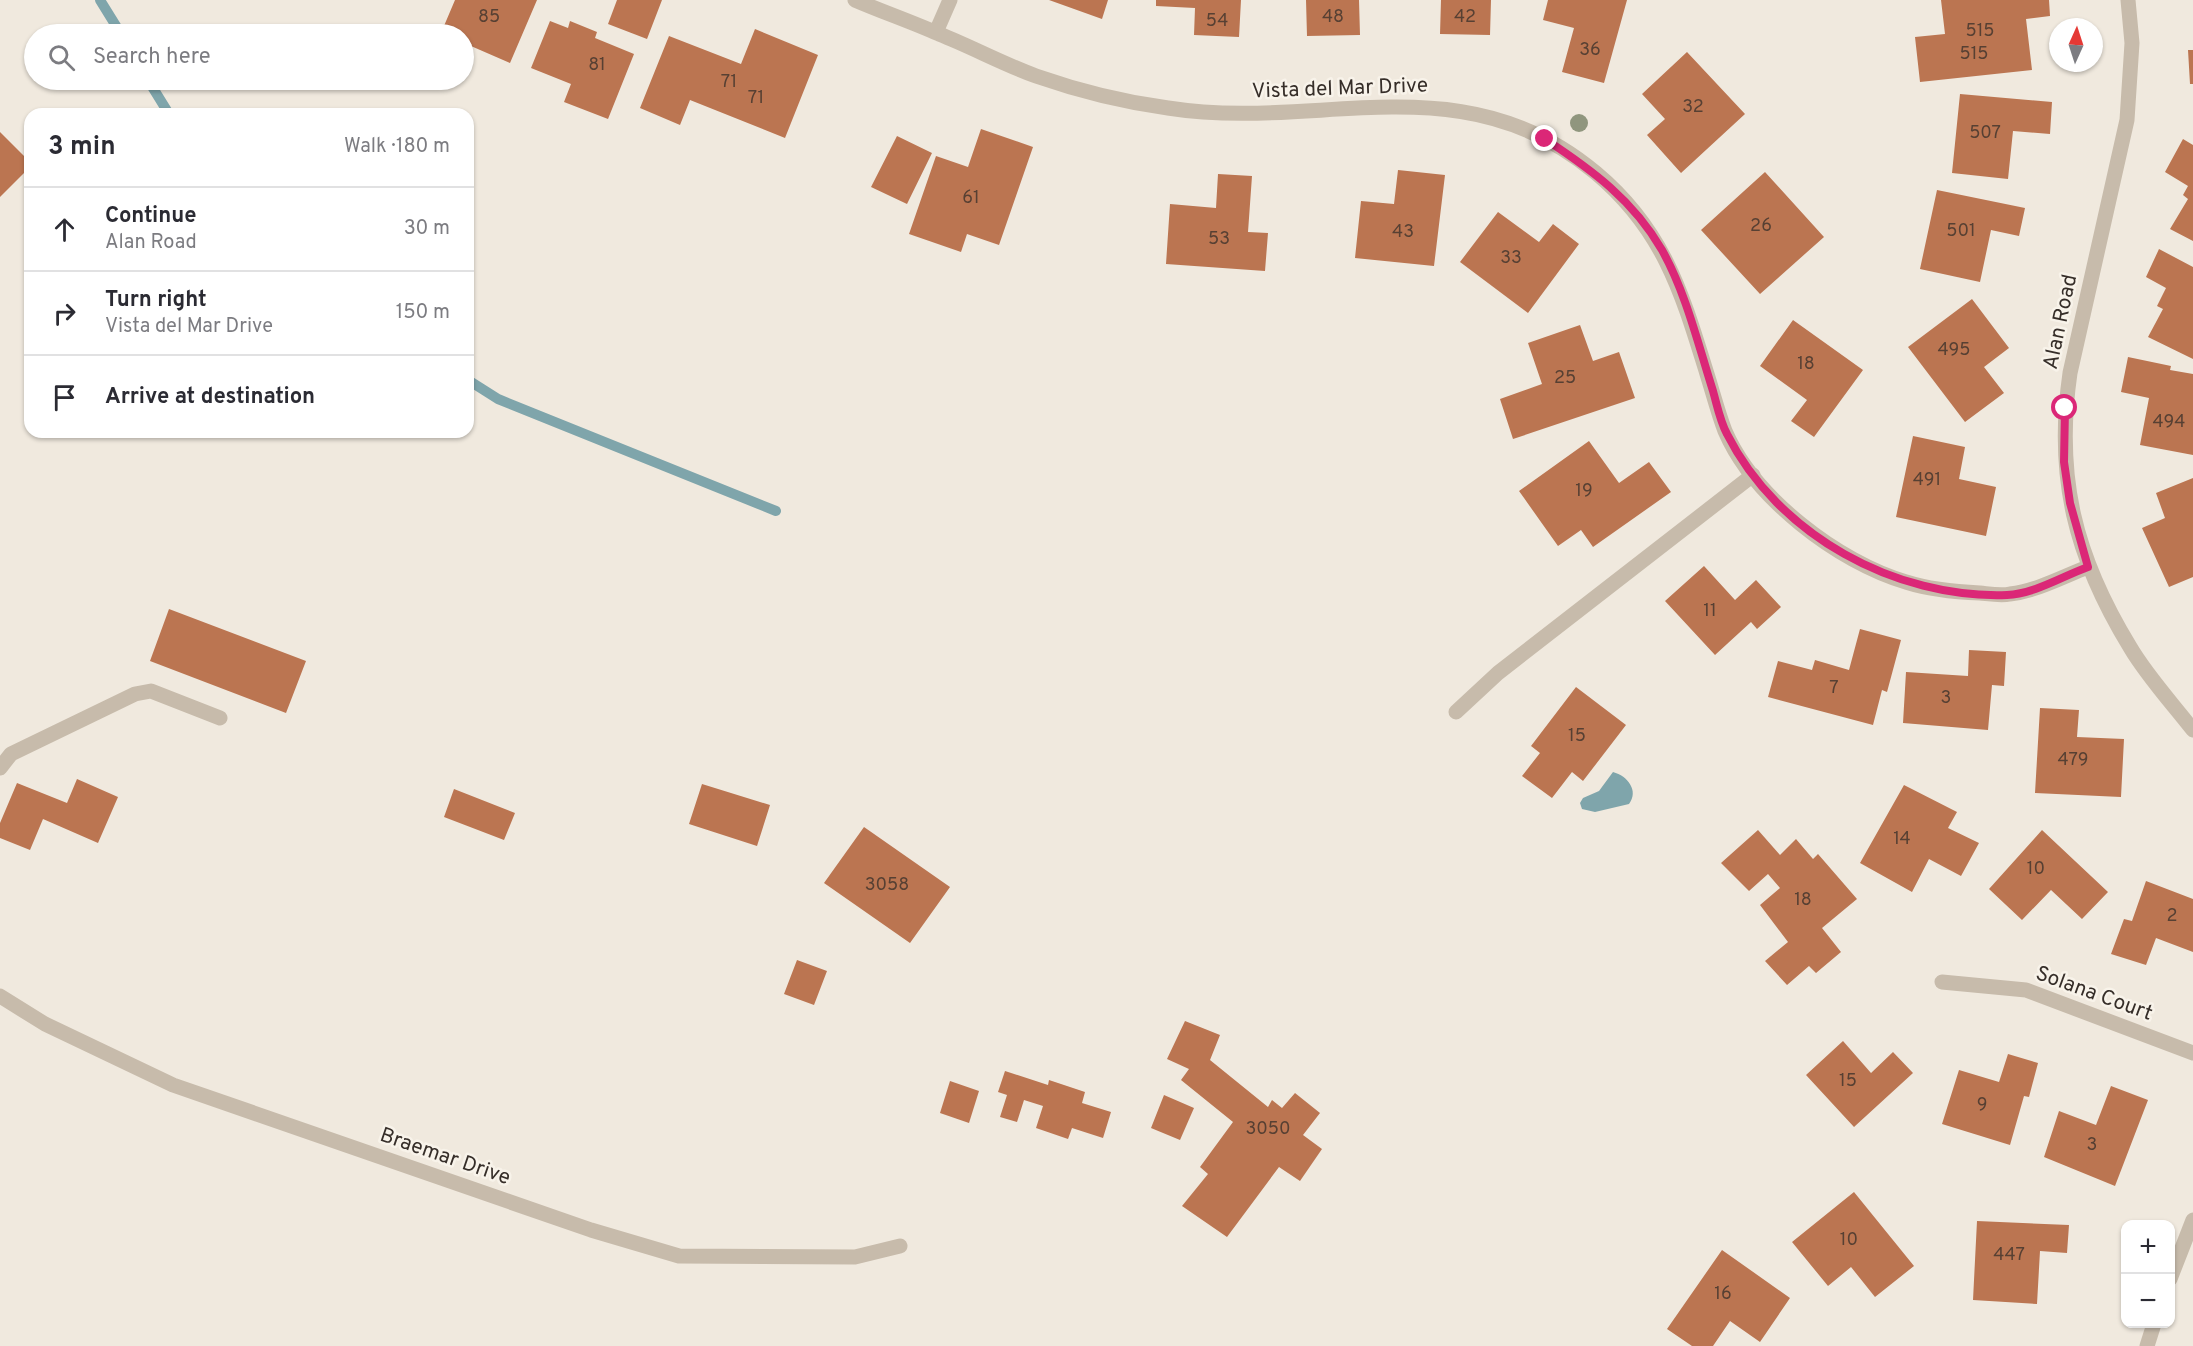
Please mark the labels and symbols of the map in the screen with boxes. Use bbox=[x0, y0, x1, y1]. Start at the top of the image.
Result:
house number: 85 bbox=[478, 6, 500, 29]
house number: 48 bbox=[1322, 6, 1344, 29]
house number: 42 bbox=[1454, 6, 1476, 29]
house number: 54 bbox=[1206, 10, 1228, 33]
north arrow bbox=[2049, 18, 2103, 72]
house number: 515 bbox=[1965, 20, 1995, 43]
house number: 36 bbox=[1579, 39, 1601, 62]
house number: 515 bbox=[1959, 43, 1989, 66]
house number: 81 bbox=[588, 54, 606, 77]
house number: 71 bbox=[721, 71, 737, 94]
street label: Vista del Mar Drive bbox=[1251, 72, 1429, 106]
house number: 71 bbox=[748, 87, 764, 110]
house number: 32 bbox=[1682, 96, 1704, 119]
house number: 507 bbox=[1969, 122, 2001, 145]
route end bbox=[1531, 125, 1557, 151]
house number: 61 bbox=[962, 187, 980, 210]
house number: 26 bbox=[1750, 215, 1772, 238]
house number: 501 bbox=[1946, 220, 1976, 243]
house number: 43 bbox=[1392, 221, 1414, 244]
house number: 53 bbox=[1208, 228, 1230, 251]
house number: 33 bbox=[1500, 247, 1522, 270]
street label: Alan Road bbox=[2038, 272, 2084, 372]
house number: 495 bbox=[1938, 339, 1970, 362]
house number: 18 bbox=[1797, 353, 1815, 376]
house number: 25 bbox=[1554, 367, 1576, 390]
route start bbox=[2051, 394, 2077, 420]
house number: 494 bbox=[2153, 411, 2185, 434]
house number: 491 bbox=[1913, 469, 1941, 492]
house number: 19 bbox=[1575, 480, 1593, 503]
house number: 11 bbox=[1703, 600, 1717, 623]
house number: 7 bbox=[1829, 677, 1839, 700]
house number: 3 bbox=[1941, 687, 1951, 710]
house number: 15 bbox=[1568, 725, 1586, 748]
house number: 479 bbox=[2057, 749, 2089, 772]
house number: 14 bbox=[1893, 828, 1911, 851]
house number: 10 bbox=[2027, 858, 2045, 881]
house number: 3058 bbox=[865, 874, 909, 897]
house number: 18 bbox=[1794, 889, 1812, 912]
house number: 2 bbox=[2166, 905, 2178, 928]
street label: Solana Court bbox=[2032, 960, 2156, 1028]
house number: 15 bbox=[1839, 1070, 1857, 1093]
house number: 9 bbox=[1977, 1094, 1987, 1117]
house number: 3050 bbox=[1246, 1118, 1290, 1141]
street label: Braemar Drive bbox=[376, 1122, 514, 1192]
house number: 3 bbox=[2087, 1134, 2097, 1157]
house number: 10 bbox=[1840, 1229, 1858, 1252]
house number: 447 bbox=[1993, 1244, 2025, 1267]
house number: 16 bbox=[1714, 1283, 1732, 1306]

